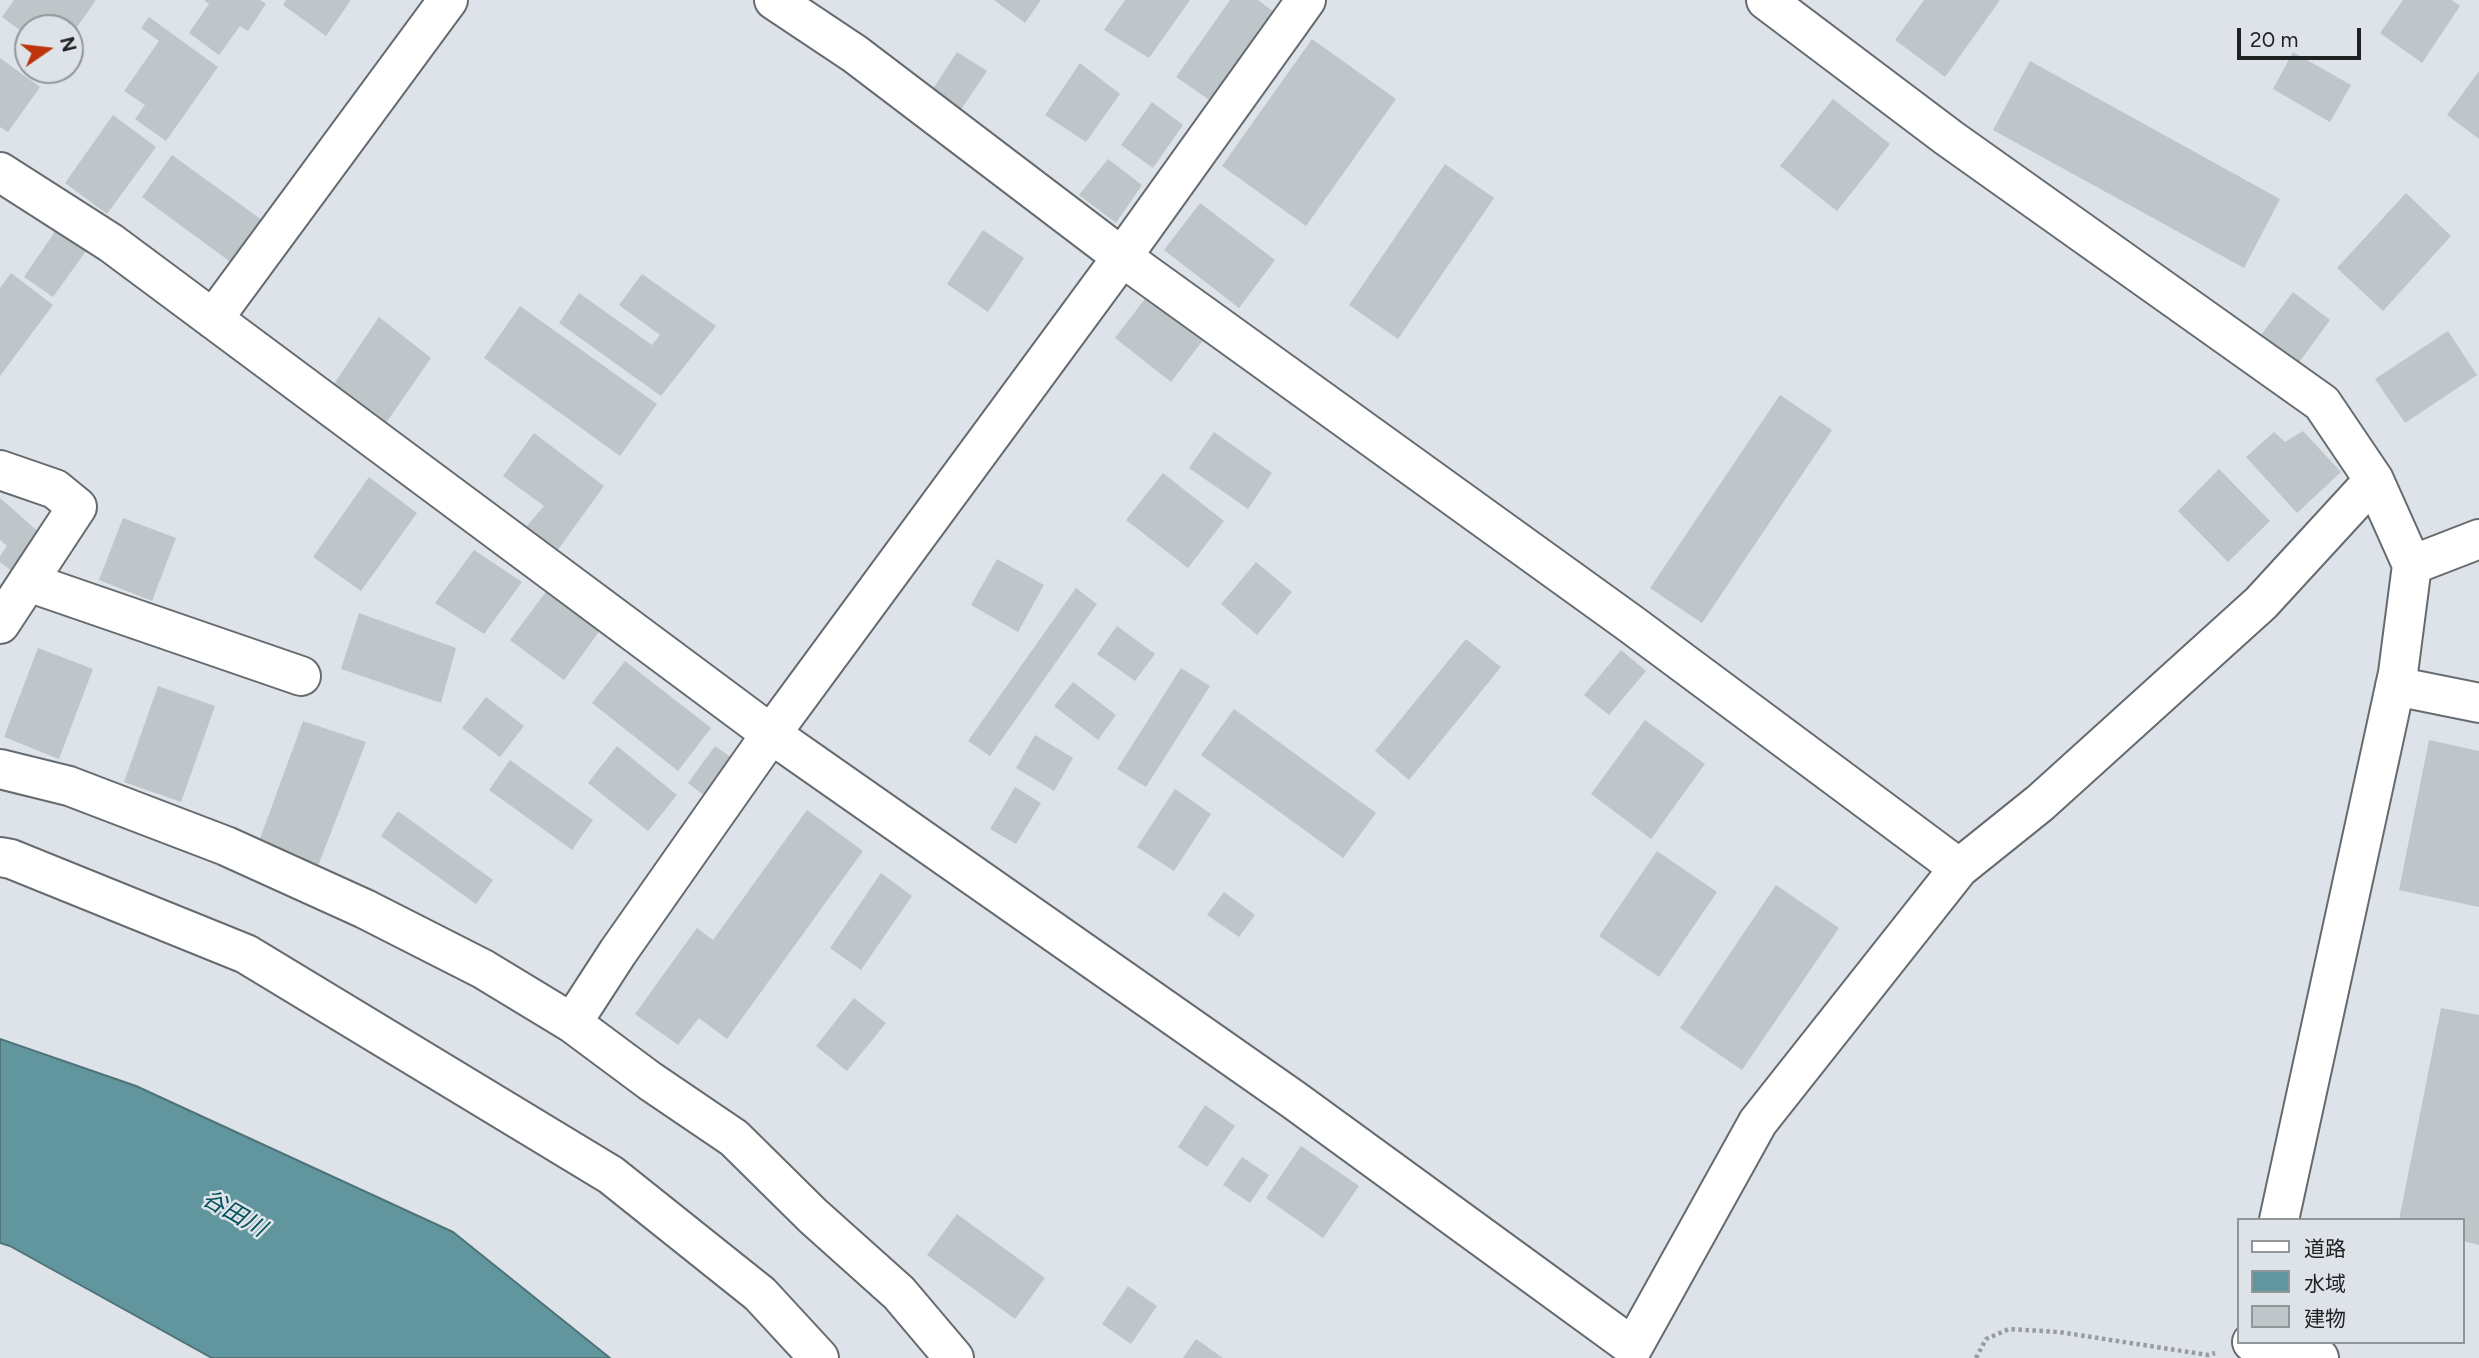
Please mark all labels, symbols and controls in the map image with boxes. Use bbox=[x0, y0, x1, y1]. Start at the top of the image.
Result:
north arrow bbox=[14, 14, 84, 84]
scale bar bbox=[2241, 14, 2365, 58]
text: 20 m bbox=[2250, 27, 2298, 52]
text: N bbox=[55, 34, 81, 54]
water label: 谷田川 bbox=[197, 1185, 271, 1243]
legend bbox=[2238, 1218, 2465, 1344]
text: 道路 bbox=[2304, 1236, 2346, 1261]
text: 水域 bbox=[2304, 1271, 2346, 1296]
text: 建物 bbox=[2304, 1306, 2346, 1331]

